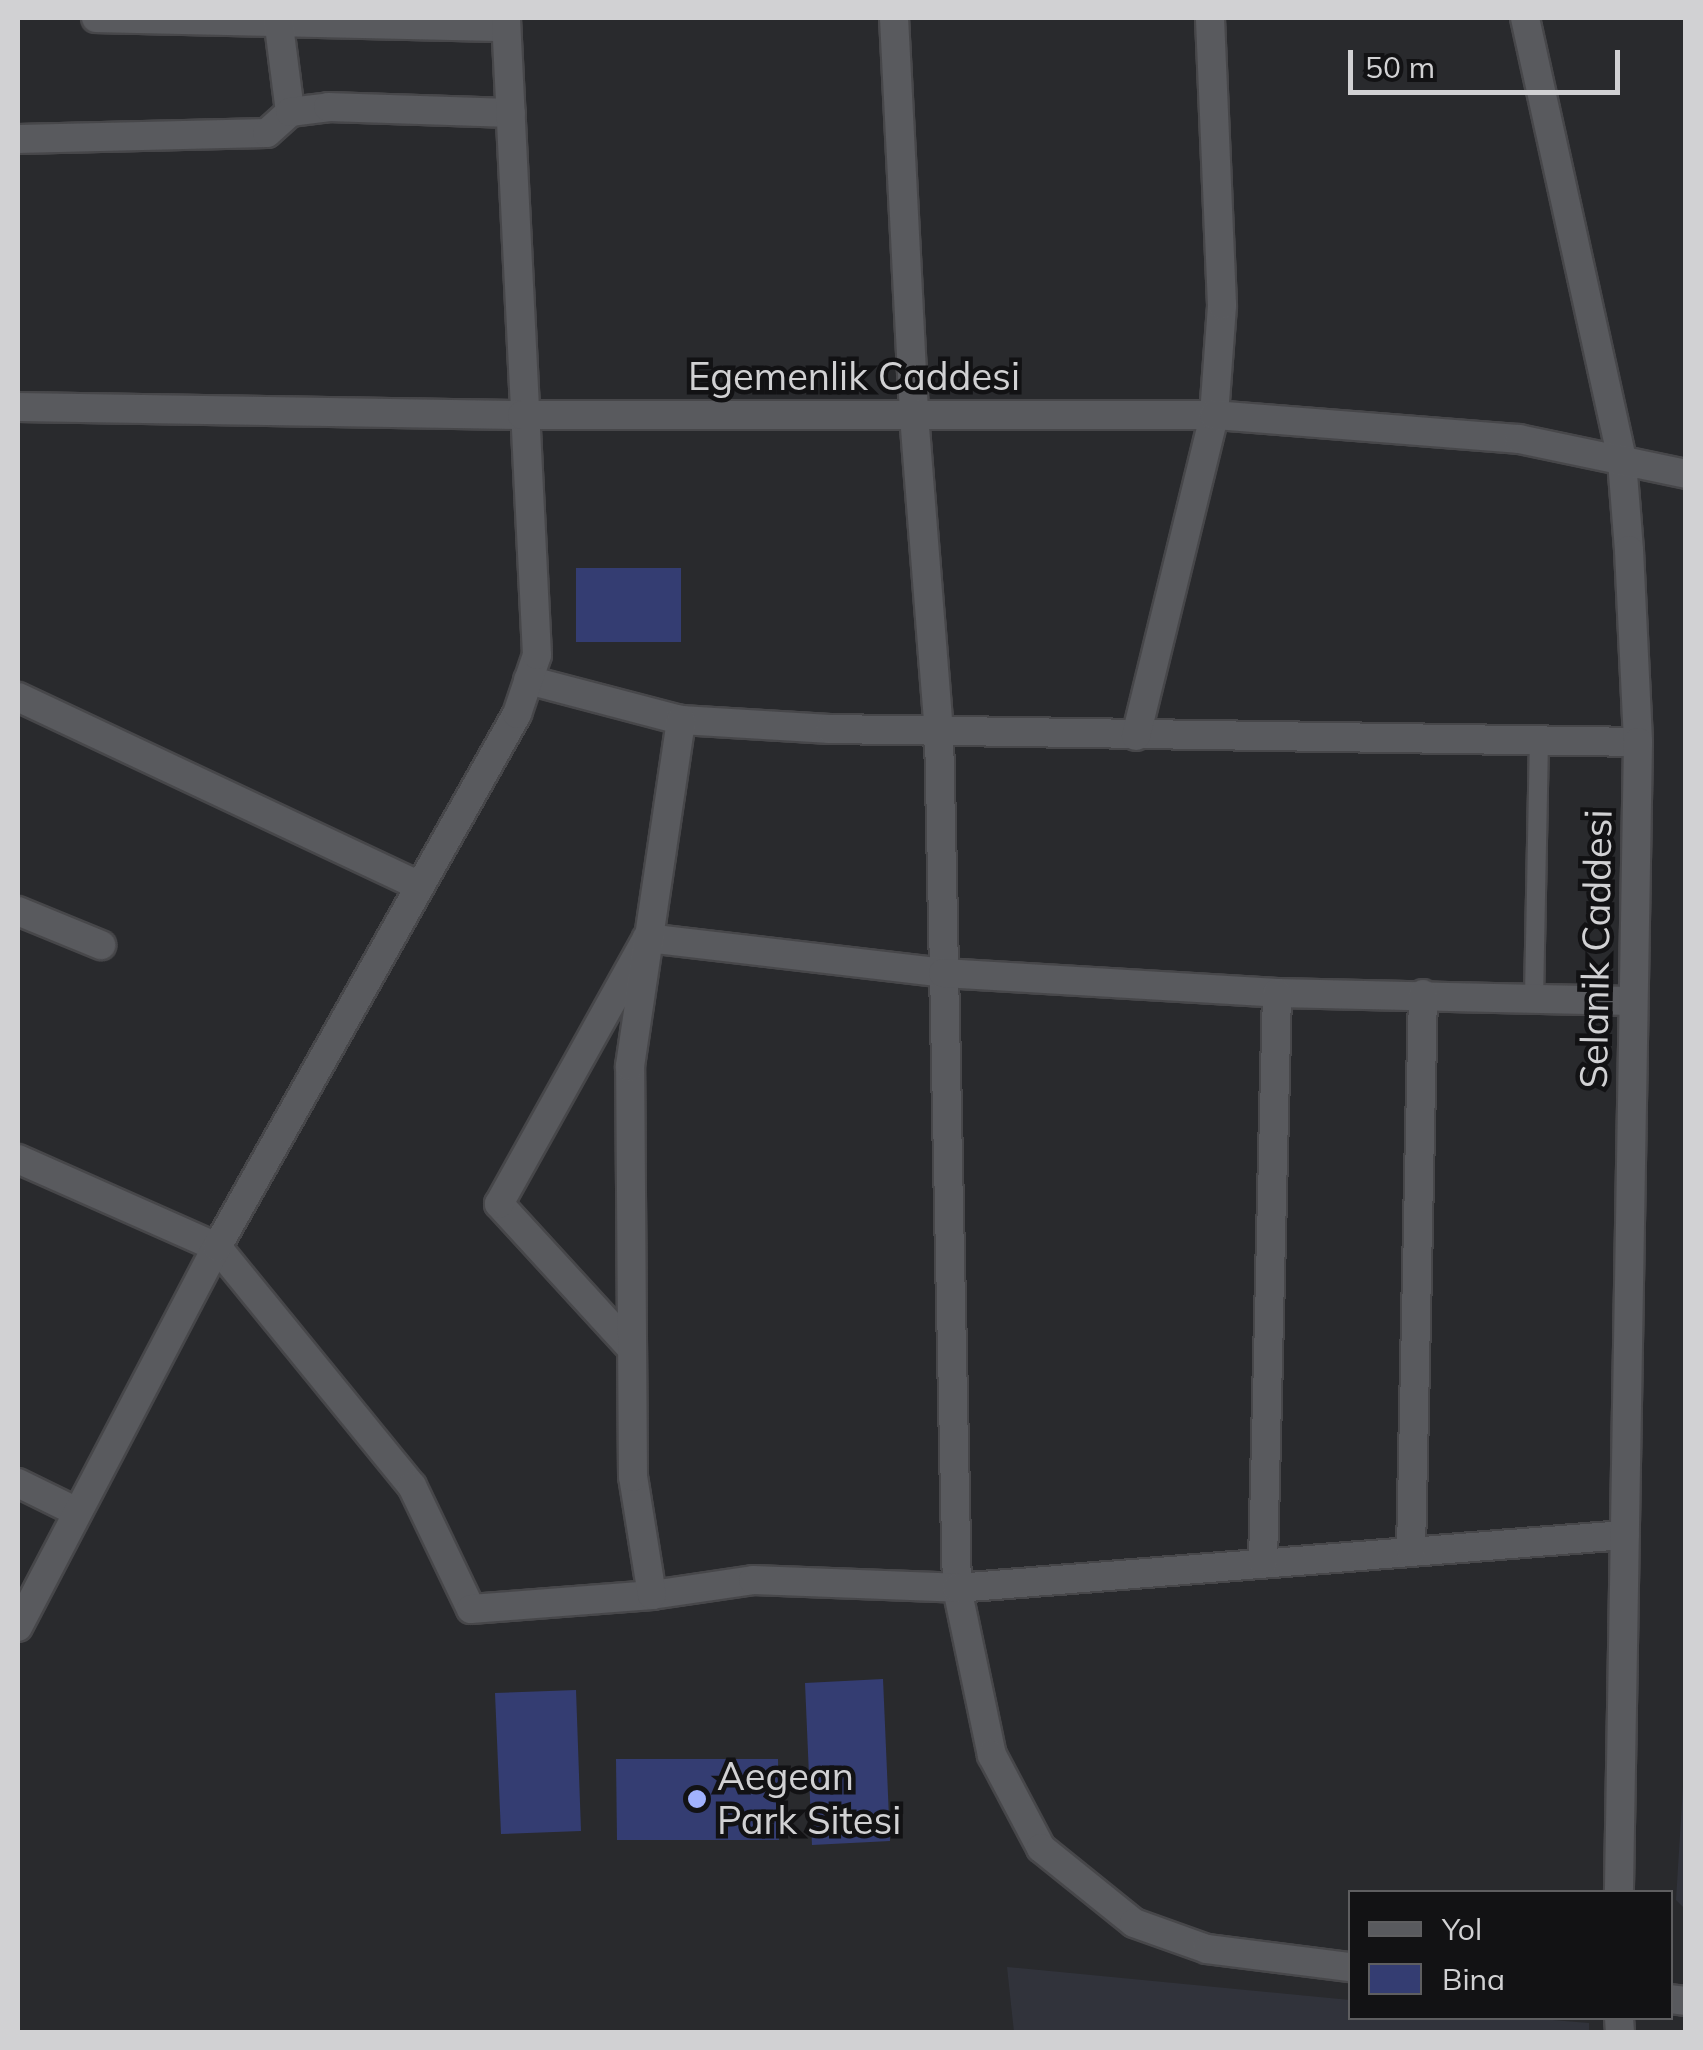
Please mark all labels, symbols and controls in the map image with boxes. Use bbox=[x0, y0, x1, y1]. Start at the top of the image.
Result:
scale bar bbox=[1353, 30, 1626, 92]
text: 50 m bbox=[1365, 48, 1435, 86]
street label: Egemenlik Caddesi bbox=[688, 354, 1020, 400]
street label: Selanik Caddesi bbox=[1571, 809, 1621, 1089]
place label: Aegean Park Sitesi bbox=[717, 1754, 901, 1844]
marker: Aegean Park Sitesi bbox=[686, 1788, 708, 1810]
legend bbox=[1348, 1890, 1673, 2020]
text: Yol bbox=[1442, 1910, 1482, 1948]
text: Bina bbox=[1442, 1960, 1505, 1998]

